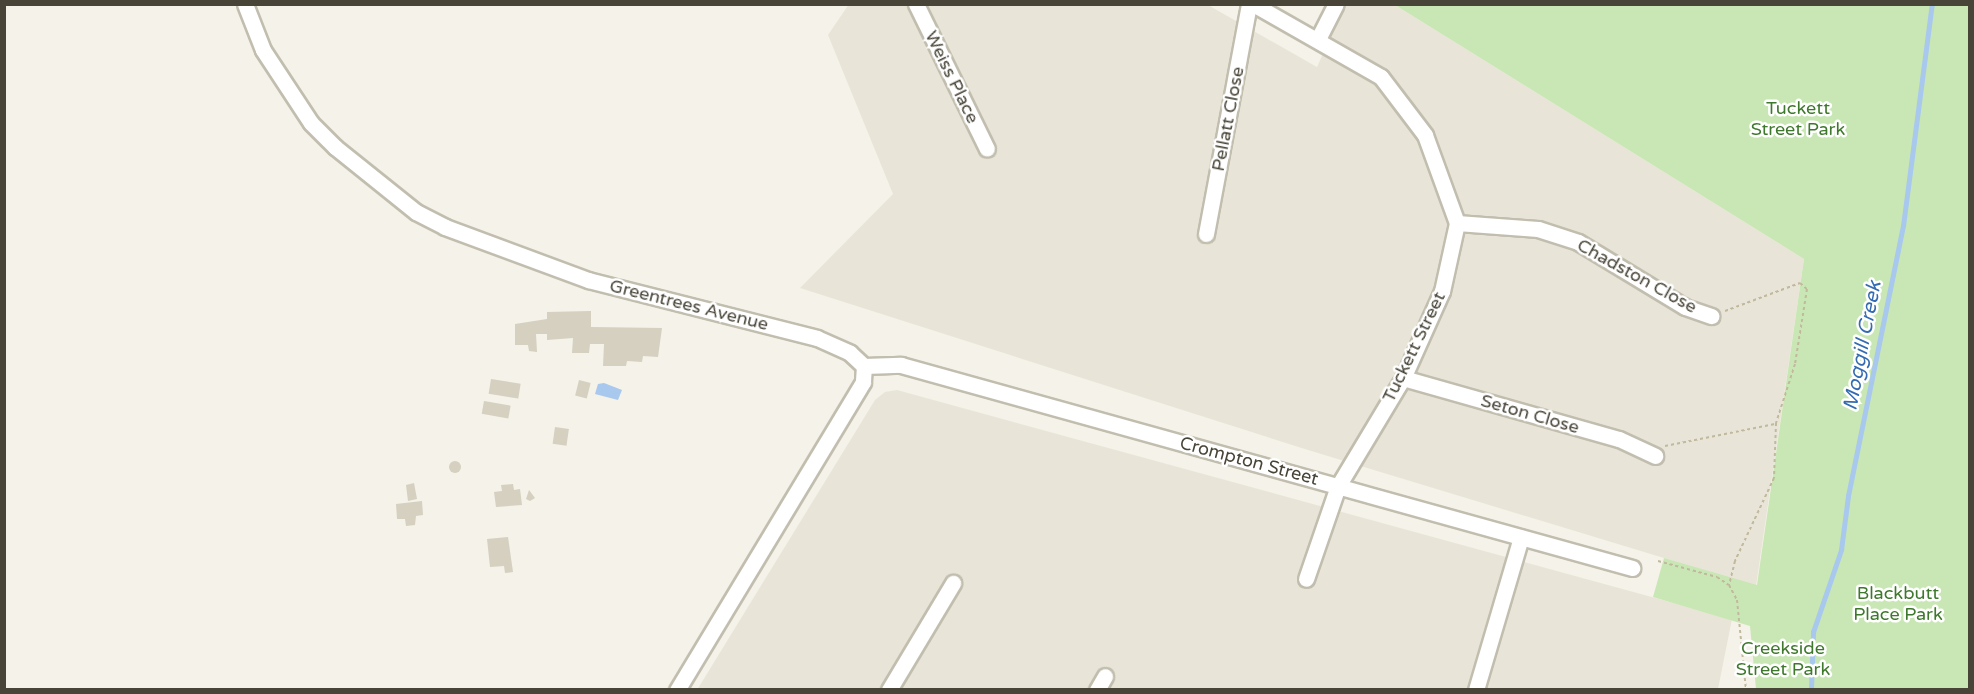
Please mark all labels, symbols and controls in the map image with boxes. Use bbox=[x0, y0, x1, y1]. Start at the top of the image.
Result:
street label: Weiss Place bbox=[920, 27, 984, 127]
street label: Pellatt Close bbox=[1207, 65, 1249, 173]
park label: Tuckett Street Park bbox=[1751, 98, 1845, 140]
street label: Chadston Close bbox=[1573, 234, 1701, 318]
street label: Greentrees Avenue bbox=[607, 275, 771, 335]
water label: Moggill Creek bbox=[1839, 279, 1887, 413]
street label: Tuckett Street bbox=[1378, 288, 1450, 406]
street label: Seton Close bbox=[1478, 390, 1582, 438]
street label: Crompton Street bbox=[1177, 432, 1321, 490]
park label: Blackbutt Place Park bbox=[1853, 583, 1943, 626]
park label: Creekside Street Park bbox=[1736, 638, 1830, 680]

